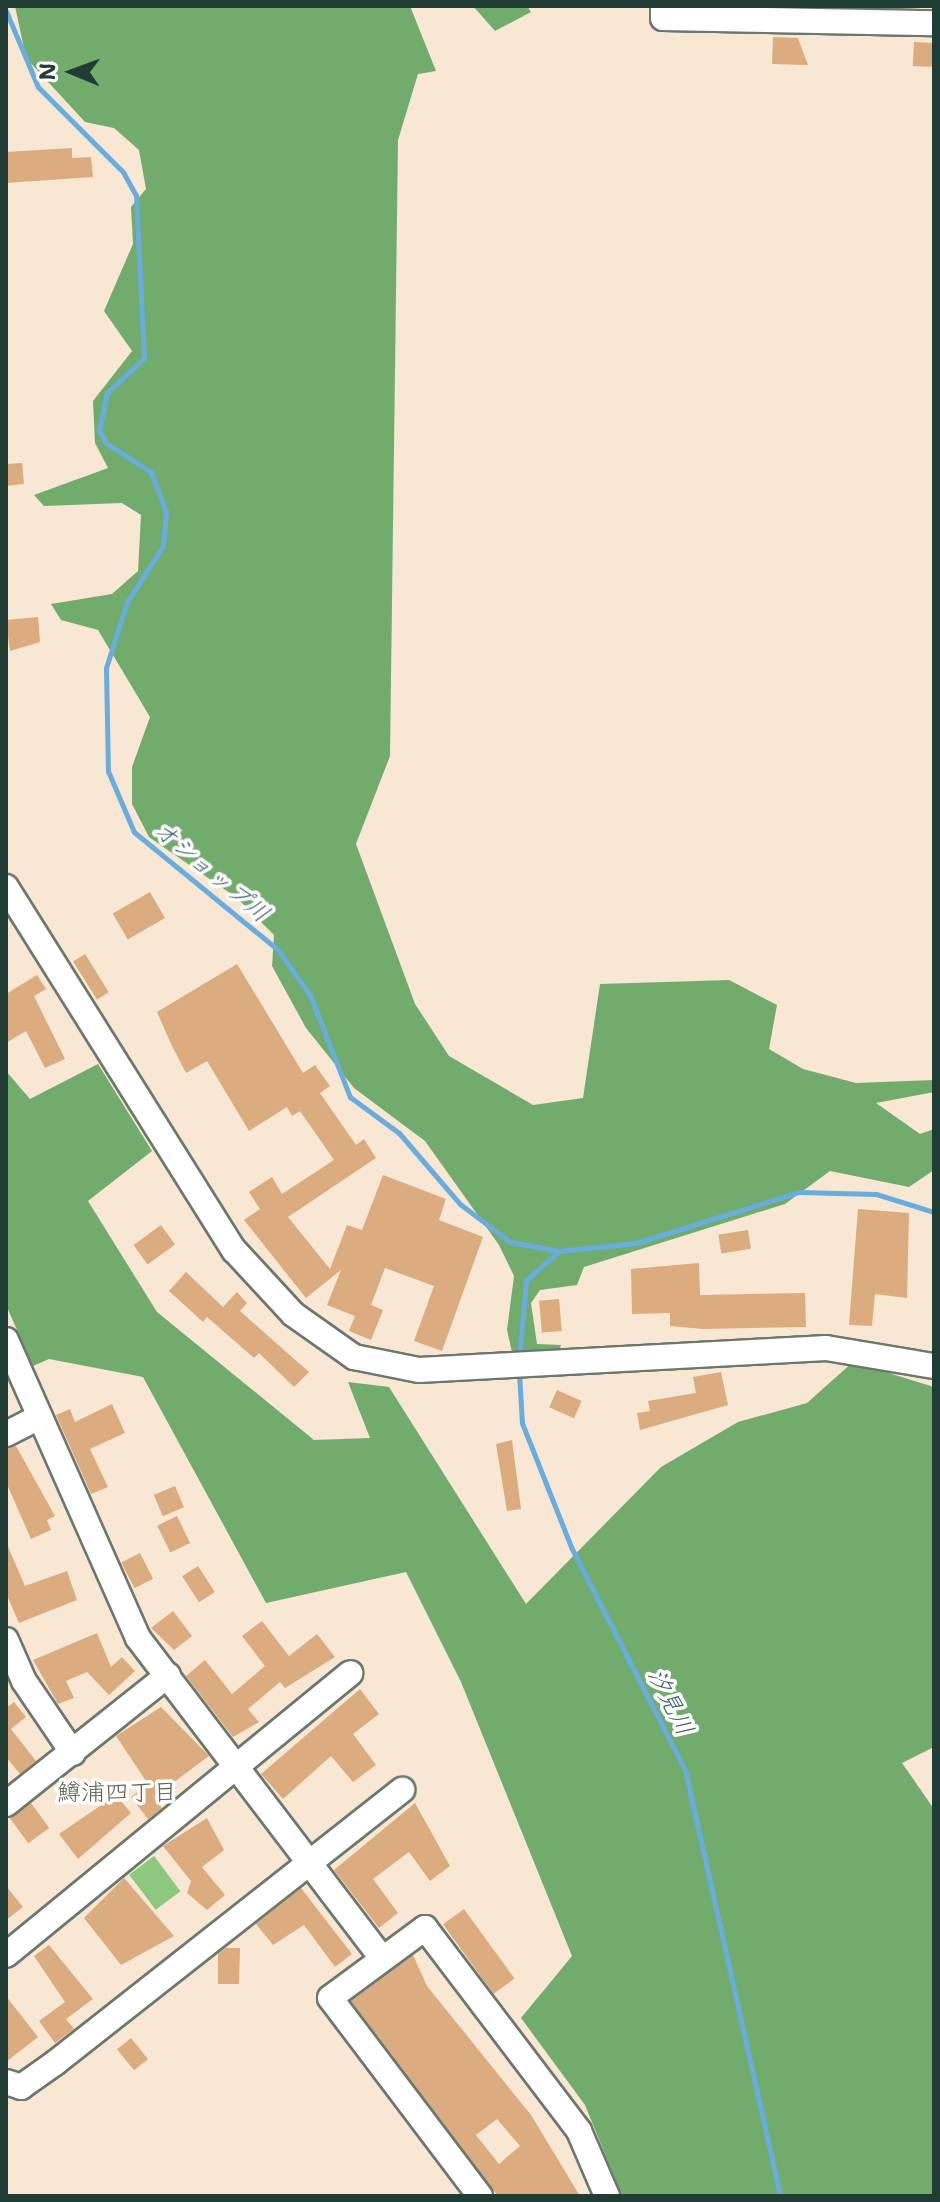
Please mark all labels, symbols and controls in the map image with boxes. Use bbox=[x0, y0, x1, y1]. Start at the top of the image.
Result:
north arrow bbox=[32, 32, 112, 112]
text: N bbox=[33, 63, 62, 81]
water label: オショップ川 bbox=[147, 815, 275, 929]
water label: 汐見川 bbox=[641, 1663, 699, 1741]
district label: 鱒浦四丁目 bbox=[57, 1779, 177, 1807]

